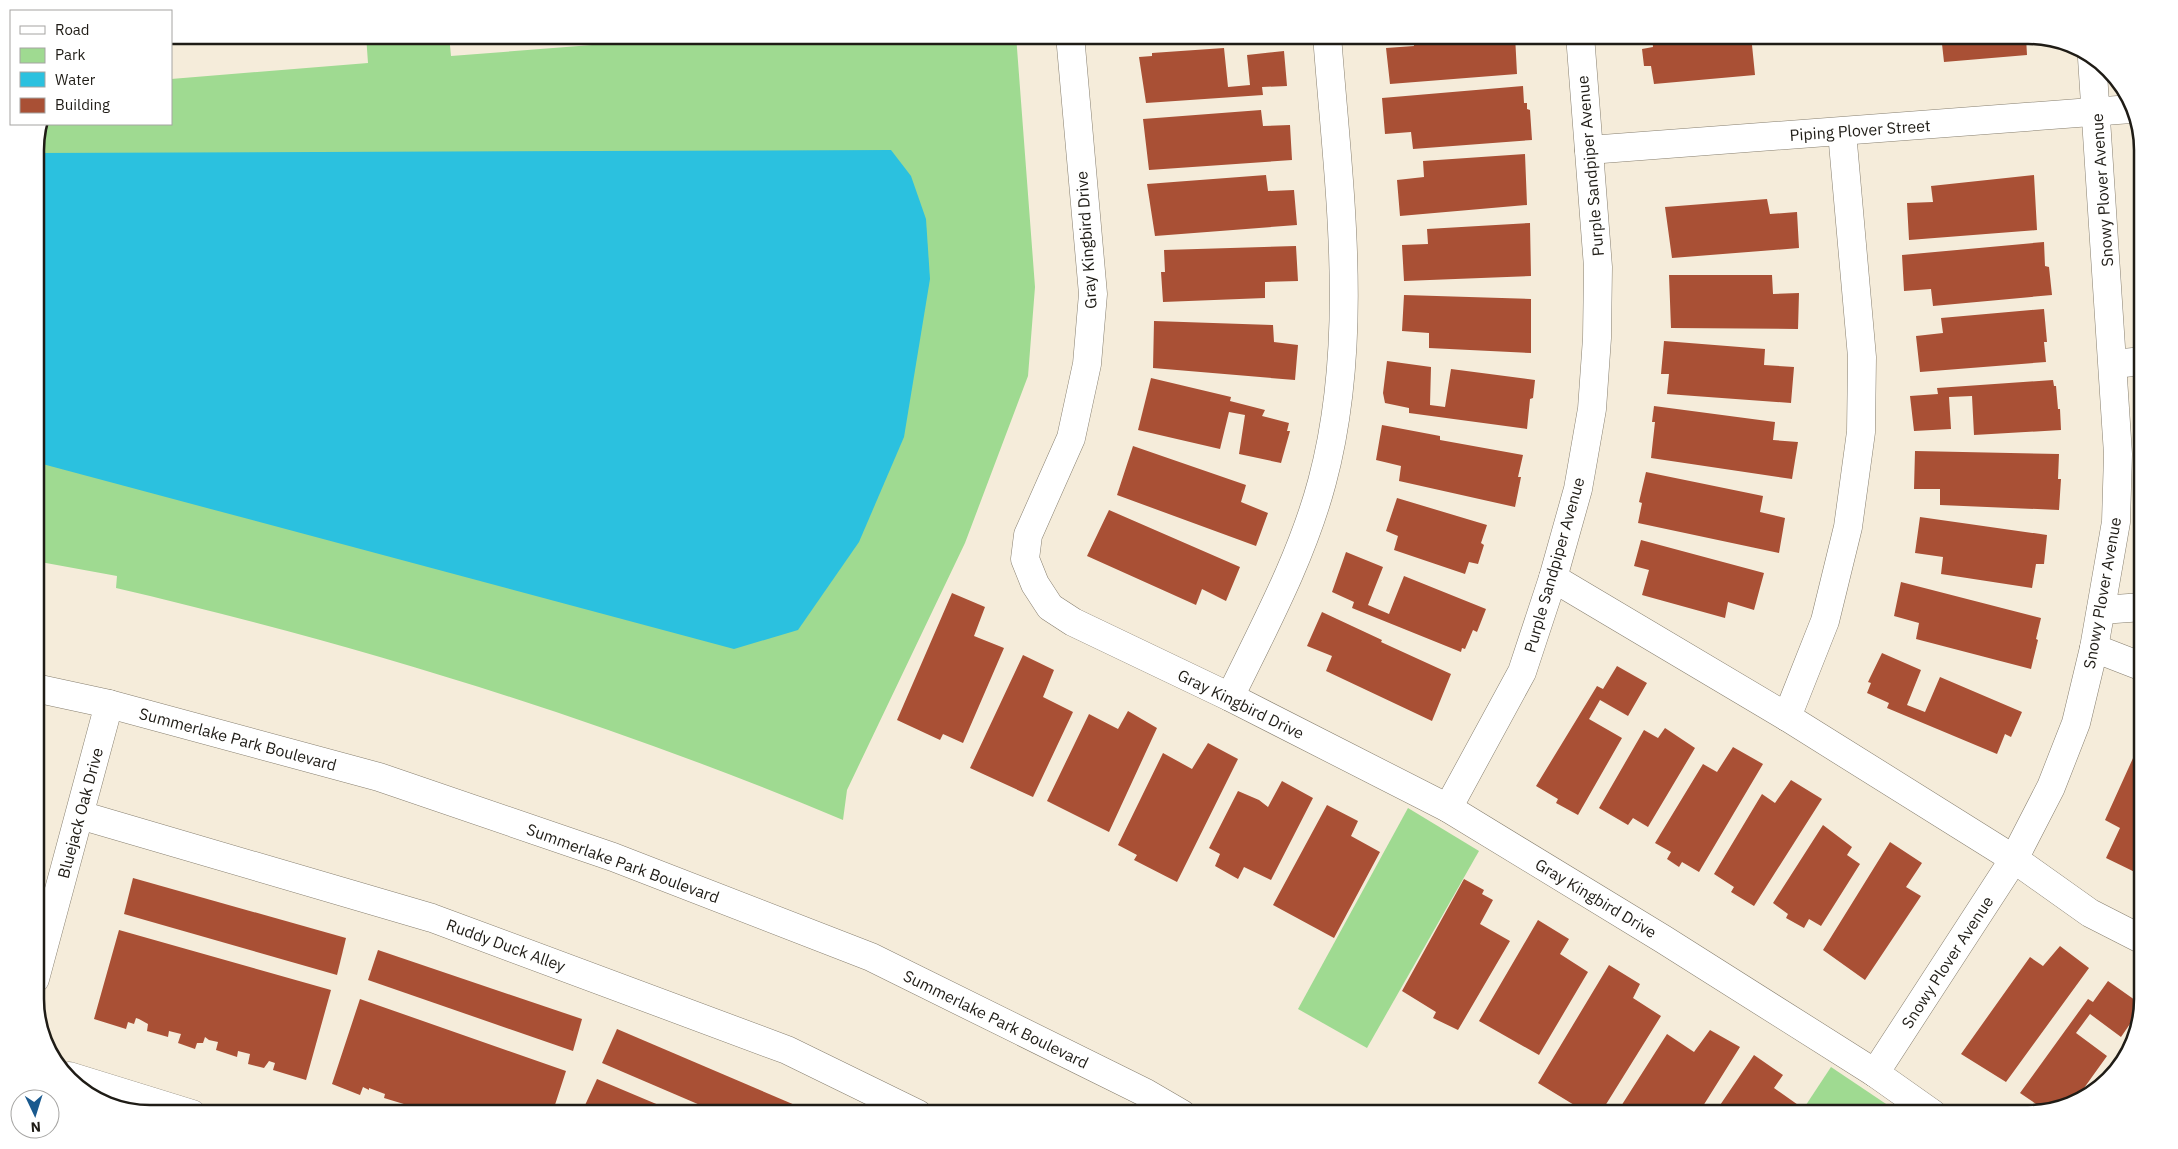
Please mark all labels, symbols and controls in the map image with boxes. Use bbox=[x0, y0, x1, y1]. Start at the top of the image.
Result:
legend bbox=[10, 10, 172, 125]
text: Road bbox=[55, 20, 90, 39]
text: Park bbox=[55, 45, 85, 64]
text: Water bbox=[55, 70, 96, 89]
street label: Purple Sandpiper Avenue bbox=[1572, 75, 1608, 257]
text: Building bbox=[55, 95, 110, 114]
street label: Snowy Plover Avenue bbox=[2087, 112, 2117, 267]
street label: Piping Plover Street bbox=[1789, 115, 1931, 145]
street label: Gray Kingbird Drive bbox=[1071, 170, 1101, 310]
street label: Purple Sandpiper Avenue bbox=[1519, 475, 1589, 655]
street label: Snowy Plover Avenue bbox=[2079, 515, 2125, 670]
street label: Gray Kingbird Drive bbox=[1175, 665, 1308, 743]
street label: Summerlake Park Boulevard bbox=[137, 703, 339, 775]
street label: Bluejack Oak Drive bbox=[53, 745, 107, 881]
street label: Summerlake Park Boulevard bbox=[524, 819, 722, 907]
street label: Gray Kingbird Drive bbox=[1532, 854, 1661, 942]
street label: Snowy Plover Avenue bbox=[1897, 892, 1997, 1032]
street label: Ruddy Duck Alley bbox=[444, 914, 568, 976]
street label: Summerlake Park Boulevard bbox=[900, 965, 1092, 1073]
north arrow bbox=[10, 1089, 60, 1139]
text: N bbox=[30, 1118, 42, 1136]

